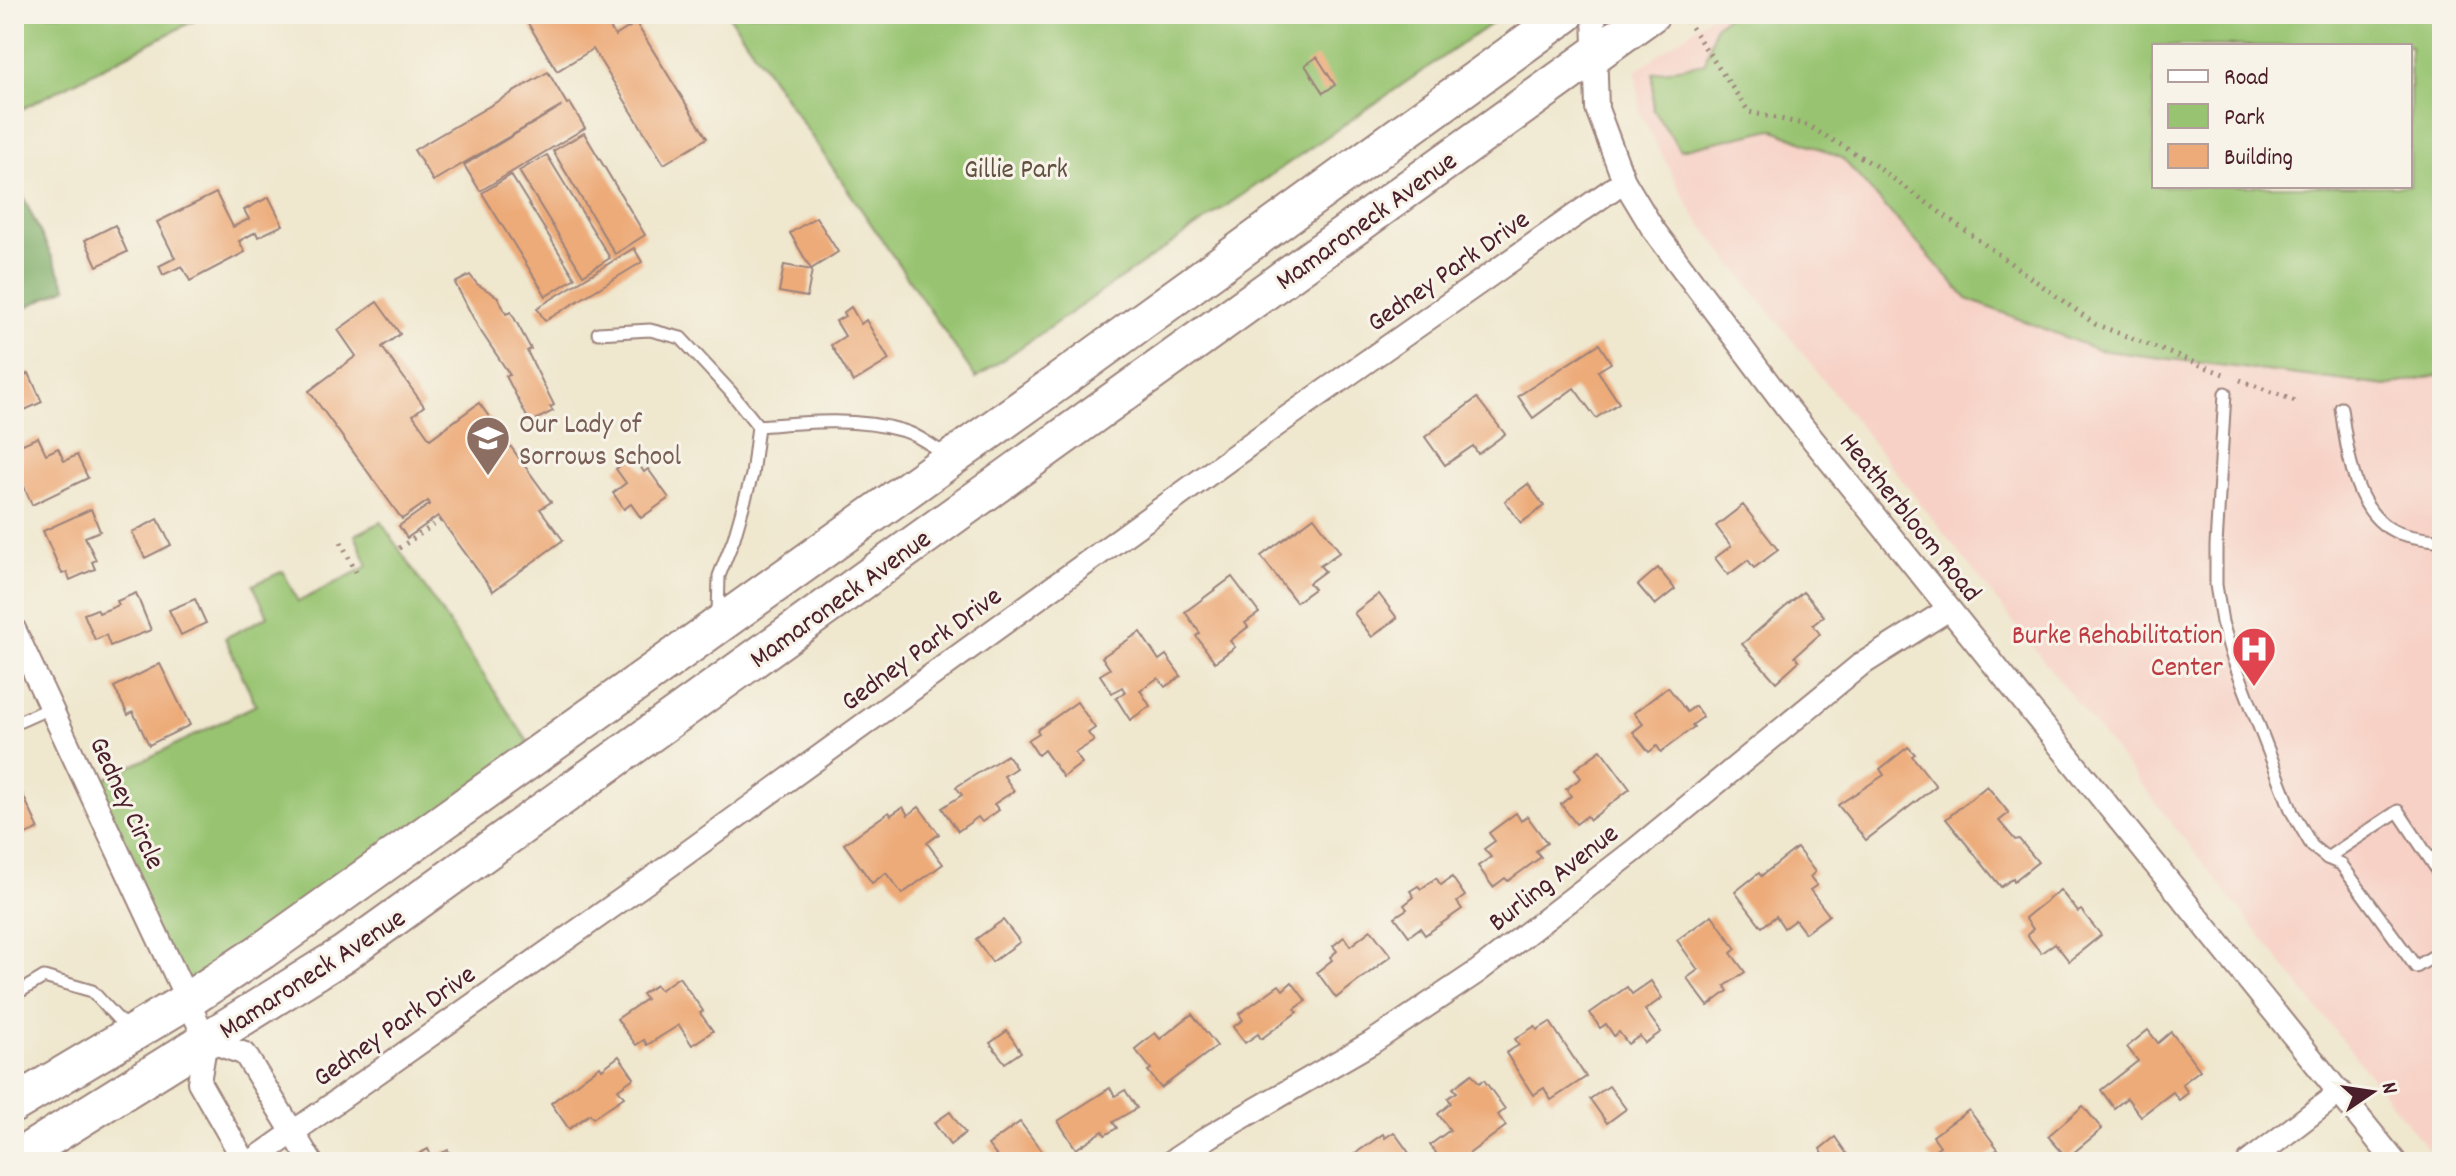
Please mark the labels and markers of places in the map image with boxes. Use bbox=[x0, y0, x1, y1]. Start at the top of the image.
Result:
place label: Our Lady of Sorrows School bbox=[519, 407, 682, 479]
school or university icon: Our Lady of Sorrows School bbox=[464, 414, 512, 477]
place label: Burke Rehabilitation Center bbox=[2012, 618, 2224, 690]
hospital icon: Burke Rehabilitation Center bbox=[2230, 625, 2278, 688]

